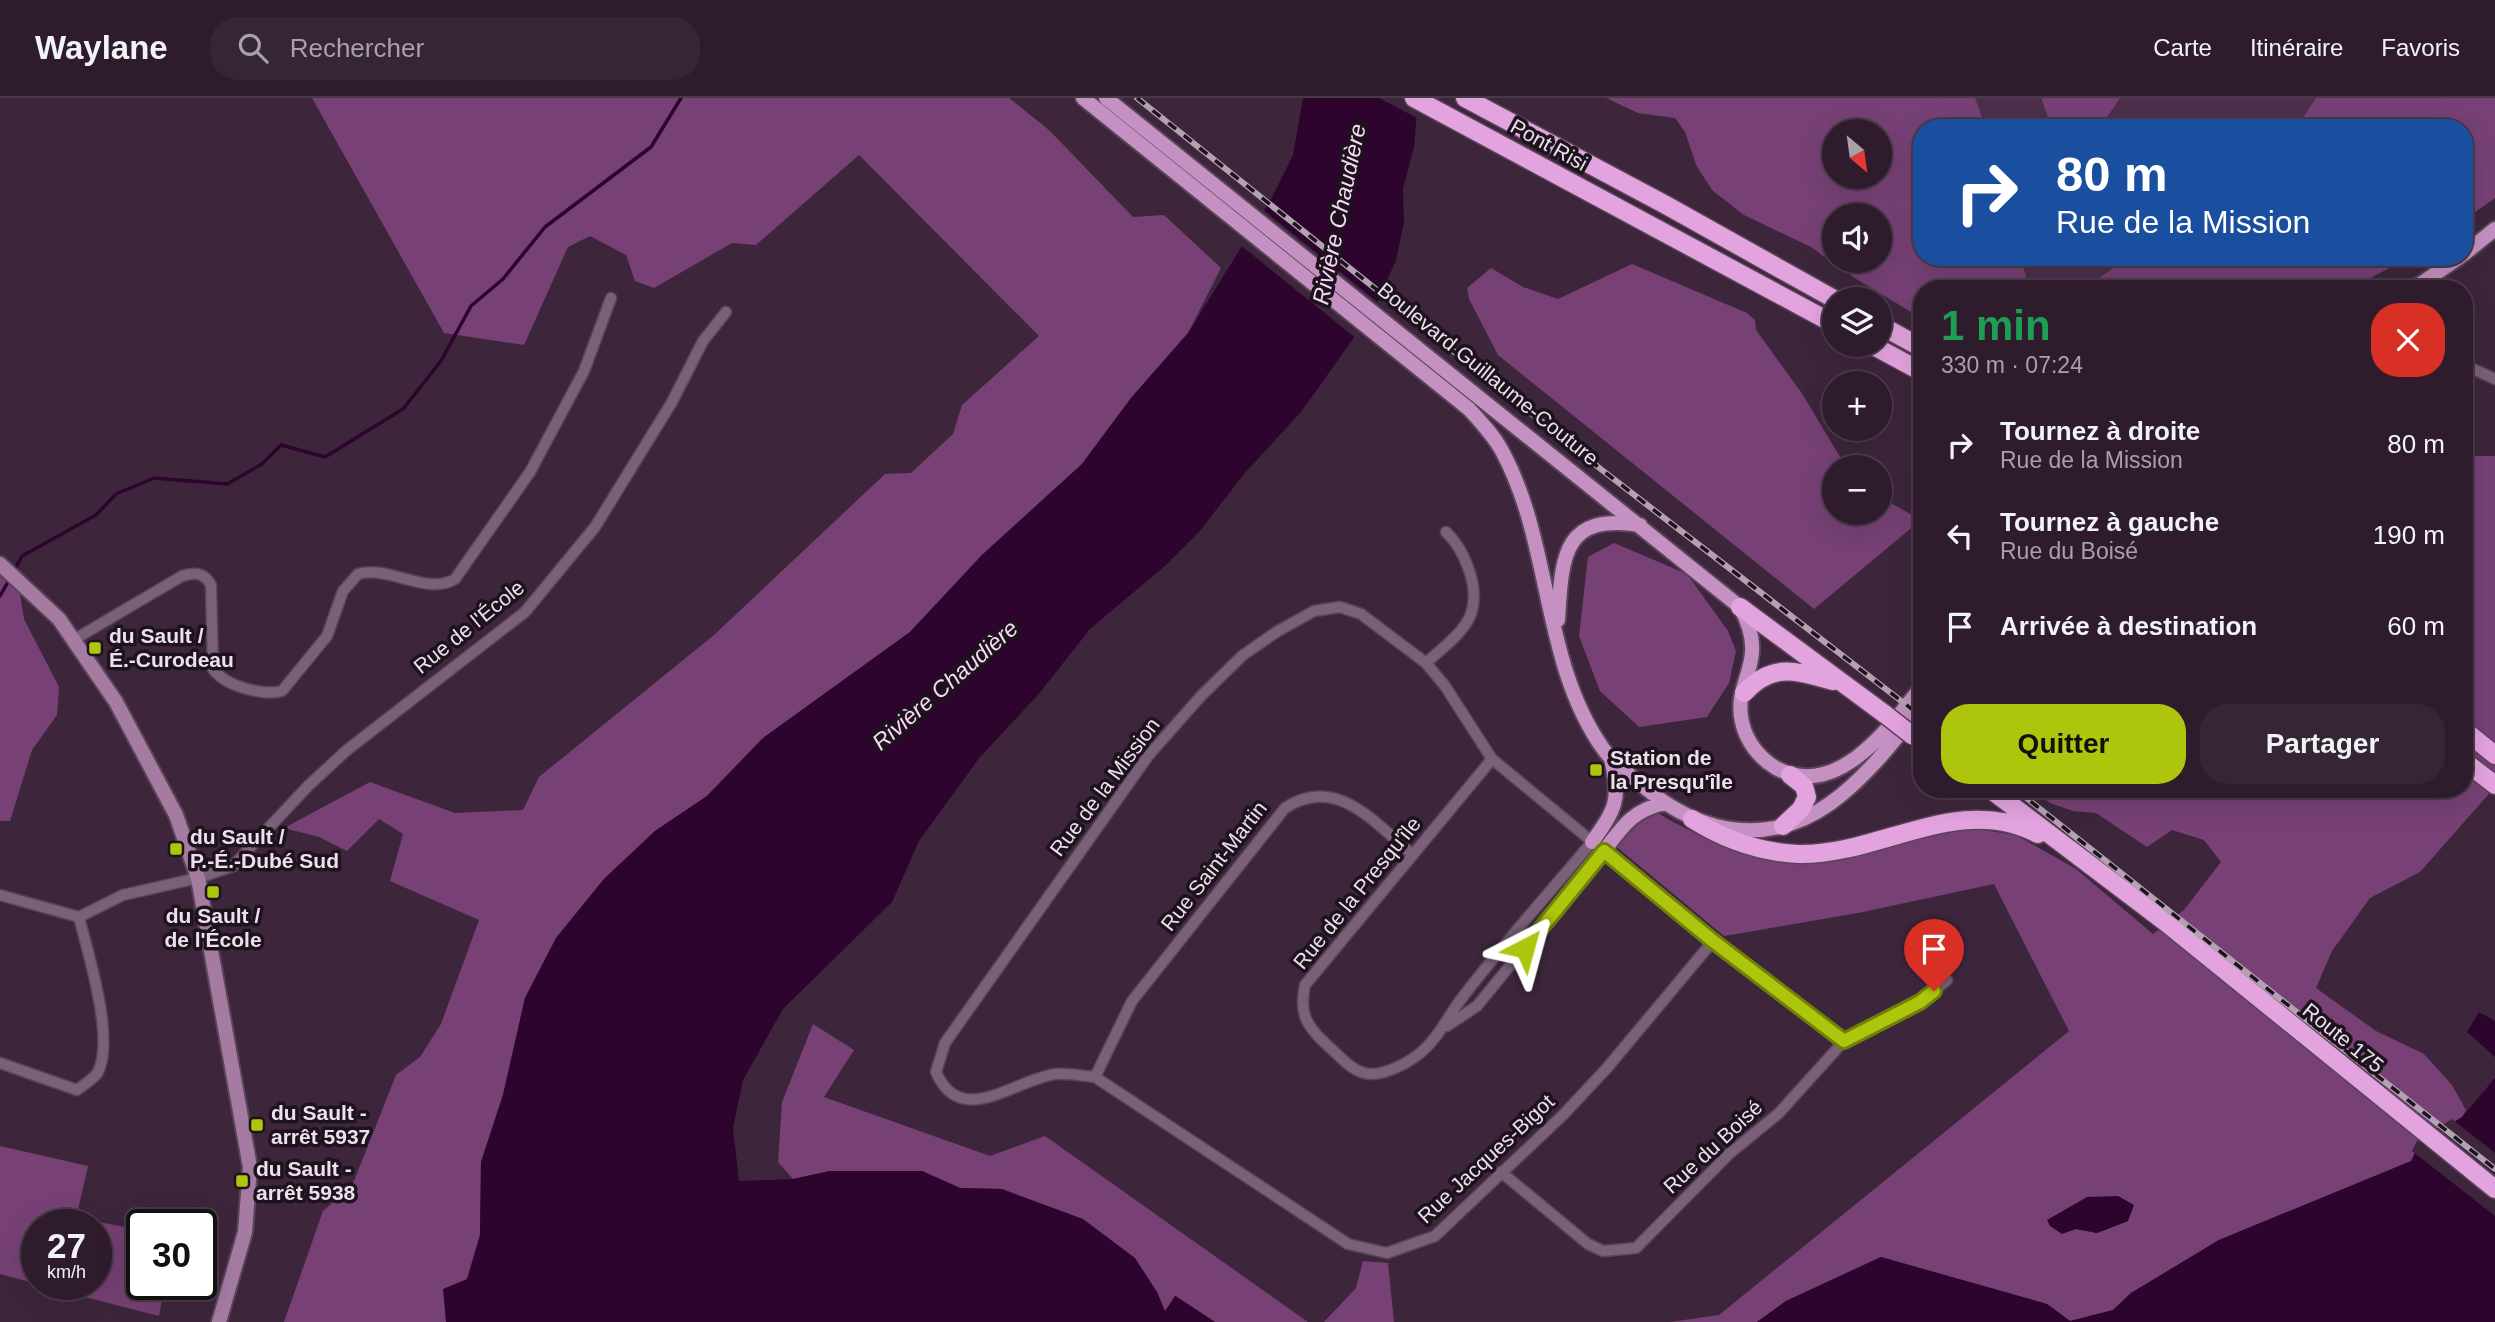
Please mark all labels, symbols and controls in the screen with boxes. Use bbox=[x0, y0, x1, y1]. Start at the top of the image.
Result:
search box bbox=[210, 17, 700, 80]
text: Waylane bbox=[35, 29, 168, 66]
icon: search bbox=[234, 29, 272, 67]
text: Rechercher bbox=[290, 33, 424, 63]
text: Carte bbox=[2153, 34, 2212, 61]
text: Itinéraire bbox=[2250, 34, 2343, 61]
text: Favoris bbox=[2381, 34, 2460, 61]
street label: Pont Risi bbox=[1507, 114, 1592, 175]
north arrow bbox=[1822, 119, 1892, 189]
map controls bbox=[1822, 119, 1892, 525]
water label: Rivière Chaudière bbox=[1307, 121, 1371, 307]
icon: right bbox=[1941, 147, 2032, 238]
text: 80 m bbox=[2056, 147, 2168, 201]
button: sound bbox=[1822, 203, 1892, 273]
text: Rue de la Mission bbox=[2056, 204, 2310, 240]
street label: Boulevard Guillaume-Couture bbox=[1374, 278, 1603, 470]
button: layers bbox=[1822, 287, 1892, 357]
text: 1 min bbox=[1941, 302, 2051, 349]
button: close bbox=[2371, 303, 2445, 377]
text: 330 m · 07:24 bbox=[1941, 352, 2083, 378]
button: + bbox=[1822, 371, 1892, 441]
text: Tournez à droite bbox=[2000, 416, 2200, 446]
icon: right bbox=[1941, 426, 1979, 464]
text: 80 m bbox=[2387, 429, 2445, 459]
text: Rue de la Mission bbox=[2000, 447, 2183, 473]
button: − bbox=[1822, 455, 1892, 525]
text: Tournez à gauche bbox=[2000, 507, 2219, 537]
icon: left bbox=[1941, 517, 1979, 555]
text: 190 m bbox=[2373, 520, 2445, 550]
text: Rue du Boisé bbox=[2000, 538, 2138, 564]
street label: Rue de l'École bbox=[409, 575, 528, 678]
icon: arrive bbox=[1941, 608, 1979, 646]
text: Arrivée à destination bbox=[2000, 611, 2257, 641]
text: 60 m bbox=[2387, 611, 2445, 641]
water label: Rivière Chaudière bbox=[867, 615, 1023, 755]
place label: du Sault / É.-Curodeau bbox=[109, 624, 234, 671]
marker: du Sault / É.-Curodeau bbox=[87, 640, 103, 656]
button: Quitter bbox=[1941, 704, 2186, 784]
button: Partager bbox=[2200, 704, 2445, 784]
street label: Rue de la Mission bbox=[1045, 713, 1164, 860]
place label: Station de la Presqu'île bbox=[1610, 746, 1733, 793]
marker: Station de la Presqu'île bbox=[1588, 762, 1604, 778]
street label: Rue Saint-Martin bbox=[1156, 797, 1271, 935]
street label: Rue de la Presqu'île bbox=[1288, 812, 1425, 973]
place label: du Sault / P.-É.-Dubé Sud bbox=[190, 825, 339, 872]
marker: du Sault / P.-É.-Dubé Sud bbox=[168, 841, 184, 857]
marker: du Sault / de l'École bbox=[205, 884, 221, 900]
place label: du Sault / de l'École bbox=[164, 904, 262, 951]
position arrow bbox=[1488, 911, 1562, 985]
pin bbox=[1904, 919, 1964, 991]
icon: arrive bbox=[1915, 930, 1953, 968]
street label: Route 175 bbox=[2298, 998, 2388, 1077]
street label: Rue Jacques-Bigot bbox=[1413, 1090, 1559, 1228]
street label: Rue du Boisé bbox=[1659, 1095, 1767, 1198]
place label: du Sault - arrêt 5937 bbox=[271, 1101, 370, 1148]
marker: du Sault - arrêt 5937 bbox=[249, 1117, 265, 1133]
place label: du Sault - arrêt 5938 bbox=[256, 1157, 356, 1204]
marker: du Sault - arrêt 5938 bbox=[234, 1173, 250, 1189]
speed limit sign: 30 bbox=[126, 1209, 217, 1300]
text: 27 bbox=[47, 1226, 86, 1265]
text: km/h bbox=[47, 1262, 86, 1282]

